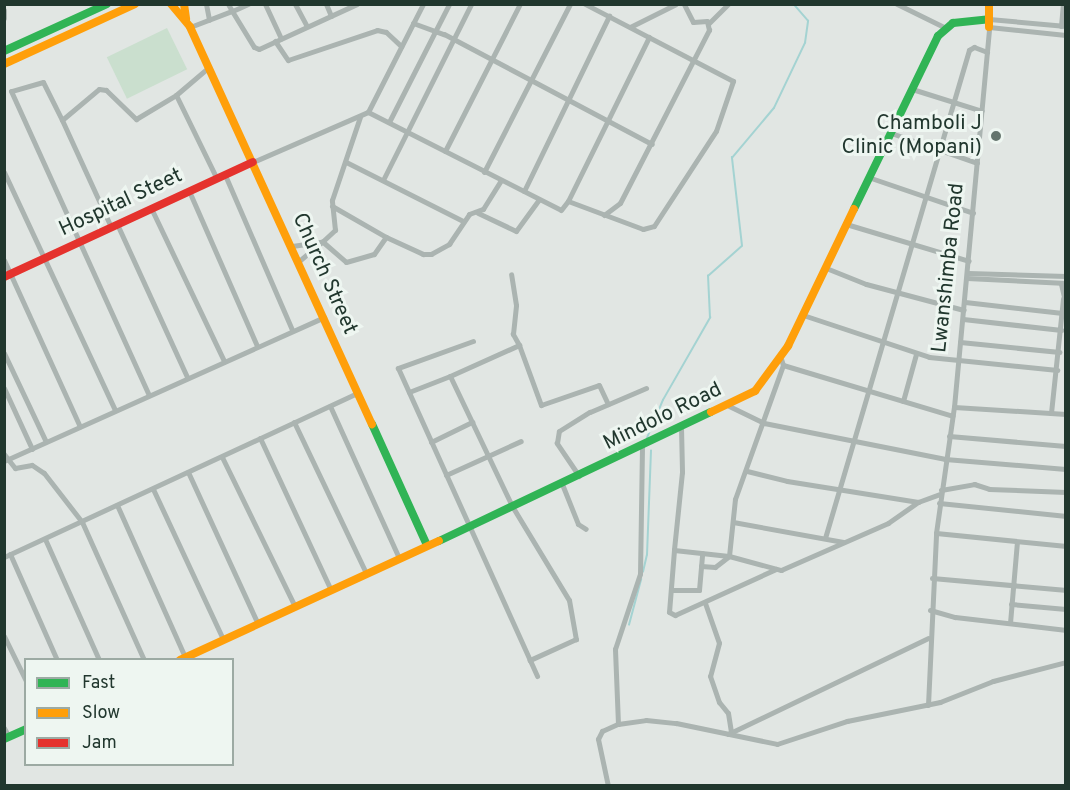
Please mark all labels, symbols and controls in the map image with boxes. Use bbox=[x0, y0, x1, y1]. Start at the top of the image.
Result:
place label: Chamboli J Clinic (Mopani) bbox=[841, 111, 982, 161]
marker: Chamboli J Clinic (Mopani) bbox=[987, 127, 1005, 145]
street label: Hospital Steet bbox=[55, 163, 187, 243]
street label: Lwanshimba Road bbox=[928, 182, 970, 354]
street label: Church Street bbox=[286, 209, 362, 339]
street label: Mindolo Road bbox=[600, 377, 726, 457]
legend bbox=[24, 658, 234, 766]
text: Fast bbox=[82, 672, 115, 695]
text: Slow bbox=[82, 702, 120, 725]
text: Jam bbox=[82, 732, 117, 755]

